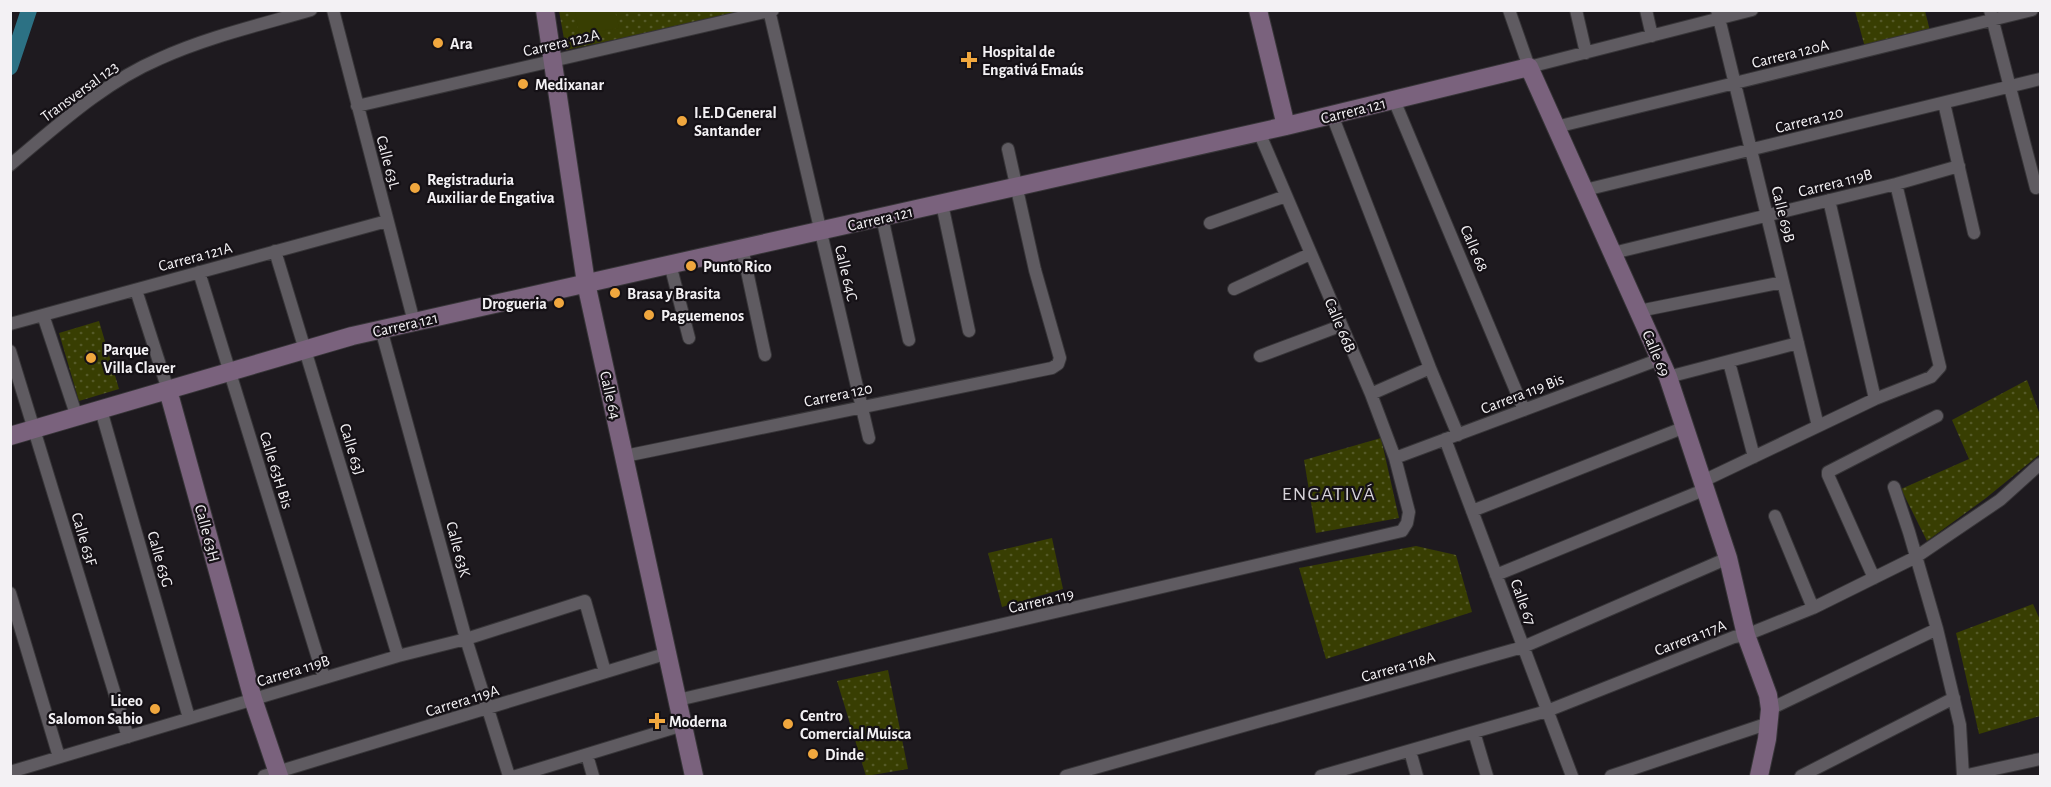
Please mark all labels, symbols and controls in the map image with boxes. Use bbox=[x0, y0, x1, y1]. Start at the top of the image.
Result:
street label: Carrera 122A bbox=[522, 26, 601, 59]
marker: Ara bbox=[431, 36, 445, 50]
place label: Ara bbox=[450, 36, 473, 52]
street label: Carrera 120A bbox=[1750, 37, 1830, 71]
place label: Hospital de Engativá Emaús bbox=[982, 44, 1084, 78]
marker: Hospital de Engativá Emaús bbox=[960, 51, 978, 69]
street label: Transversal 123 bbox=[38, 58, 121, 125]
marker: Medixanar bbox=[516, 77, 530, 91]
place label: Medixanar bbox=[535, 77, 604, 93]
street label: Carrera 121 bbox=[1319, 95, 1387, 127]
street label: Carrera 120 bbox=[1774, 104, 1845, 136]
place label: I.E.D General Santander bbox=[694, 105, 777, 139]
marker: I.E.D General Santander bbox=[675, 114, 689, 128]
street label: Calle 63L bbox=[373, 134, 403, 191]
street label: Carrera 119B bbox=[1797, 166, 1874, 200]
place label: Registraduria Auxiliar de Engativa bbox=[427, 172, 555, 206]
marker: Registraduria Auxiliar de Engativa bbox=[408, 181, 422, 195]
street label: Calle 69B bbox=[1768, 185, 1798, 244]
street label: Carrera 121 bbox=[846, 204, 914, 234]
street label: Calle 68 bbox=[1457, 223, 1491, 274]
street label: Carrera 121A bbox=[157, 239, 234, 275]
street label: Calle 64C bbox=[832, 244, 860, 303]
marker: Punto Rico bbox=[684, 259, 698, 273]
place label: Punto Rico bbox=[703, 259, 772, 275]
marker: Brasa y Brasita bbox=[608, 286, 622, 300]
place label: Brasa y Brasita bbox=[627, 286, 721, 303]
place label: Drogueria bbox=[482, 296, 547, 312]
marker: Drogueria bbox=[552, 296, 566, 310]
street label: Calle 66B bbox=[1322, 296, 1359, 355]
marker: Paguemenos bbox=[642, 308, 656, 322]
place label: Paguemenos bbox=[661, 308, 744, 324]
street label: Carrera 121 bbox=[371, 310, 439, 340]
street label: Calle 69 bbox=[1639, 328, 1673, 379]
place label: Parque Villa Claver bbox=[103, 342, 176, 376]
marker: Parque Villa Claver bbox=[84, 351, 98, 365]
street label: Calle 64 bbox=[597, 370, 623, 421]
street label: Carrera 119 Bis bbox=[1478, 371, 1566, 417]
street label: Carrera 120 bbox=[803, 380, 874, 410]
street label: Calle 63J bbox=[337, 422, 367, 477]
street label: Calle 63H Bis bbox=[257, 430, 295, 511]
district label: ENGATIVÁ bbox=[1282, 483, 1376, 504]
street label: Calle 63H bbox=[192, 503, 222, 564]
street label: Calle 63F bbox=[68, 511, 100, 569]
street label: Calle 63K bbox=[443, 520, 473, 579]
street label: Calle 63G bbox=[144, 530, 176, 589]
street label: Calle 67 bbox=[1507, 577, 1539, 628]
street label: Carrera 119 bbox=[1007, 586, 1076, 616]
street label: Carrera 117A bbox=[1652, 617, 1728, 659]
street label: Carrera 118A bbox=[1359, 649, 1437, 685]
street label: Carrera 119B bbox=[255, 652, 332, 690]
street label: Carrera 119A bbox=[424, 682, 501, 720]
place label: Liceo Salomon Sabio bbox=[48, 693, 143, 727]
marker: Liceo Salomon Sabio bbox=[148, 702, 162, 716]
place label: Centro Comercial Muisca bbox=[800, 708, 912, 742]
marker: Moderna bbox=[650, 714, 664, 728]
place label: Moderna bbox=[669, 714, 727, 730]
marker: Centro Comercial Muisca bbox=[781, 717, 795, 731]
marker: Dinde bbox=[806, 747, 820, 761]
place label: Dinde bbox=[825, 747, 865, 763]

